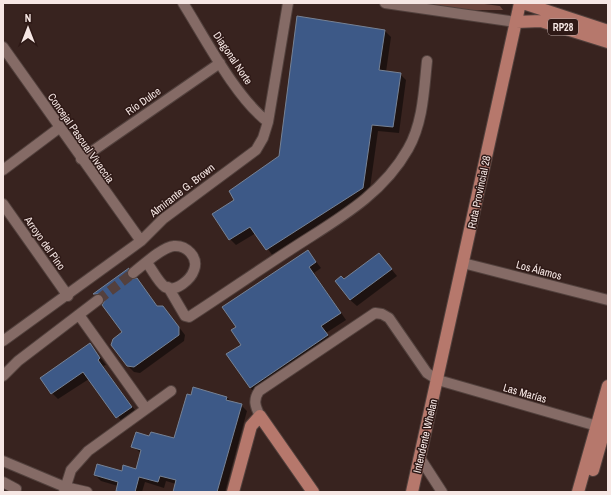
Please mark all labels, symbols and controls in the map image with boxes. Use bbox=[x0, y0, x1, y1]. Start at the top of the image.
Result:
north arrow bbox=[8, 8, 48, 48]
text: N bbox=[25, 11, 31, 25]
road number: RP28 bbox=[548, 19, 578, 35]
street label: Diagonal Norte bbox=[210, 29, 256, 87]
street label: Río Dulce bbox=[123, 84, 163, 118]
street label: Concejal Pascual Vivaccia bbox=[45, 90, 117, 186]
street label: Ruta Provincial 28 bbox=[464, 154, 494, 230]
street label: Almirante G. Brown bbox=[146, 160, 217, 220]
street label: Arroyo del Pino bbox=[21, 213, 69, 272]
street label: Los Álamos bbox=[515, 257, 564, 283]
street label: Las Marías bbox=[502, 380, 549, 406]
street label: Intendente Whelan bbox=[410, 398, 440, 474]

